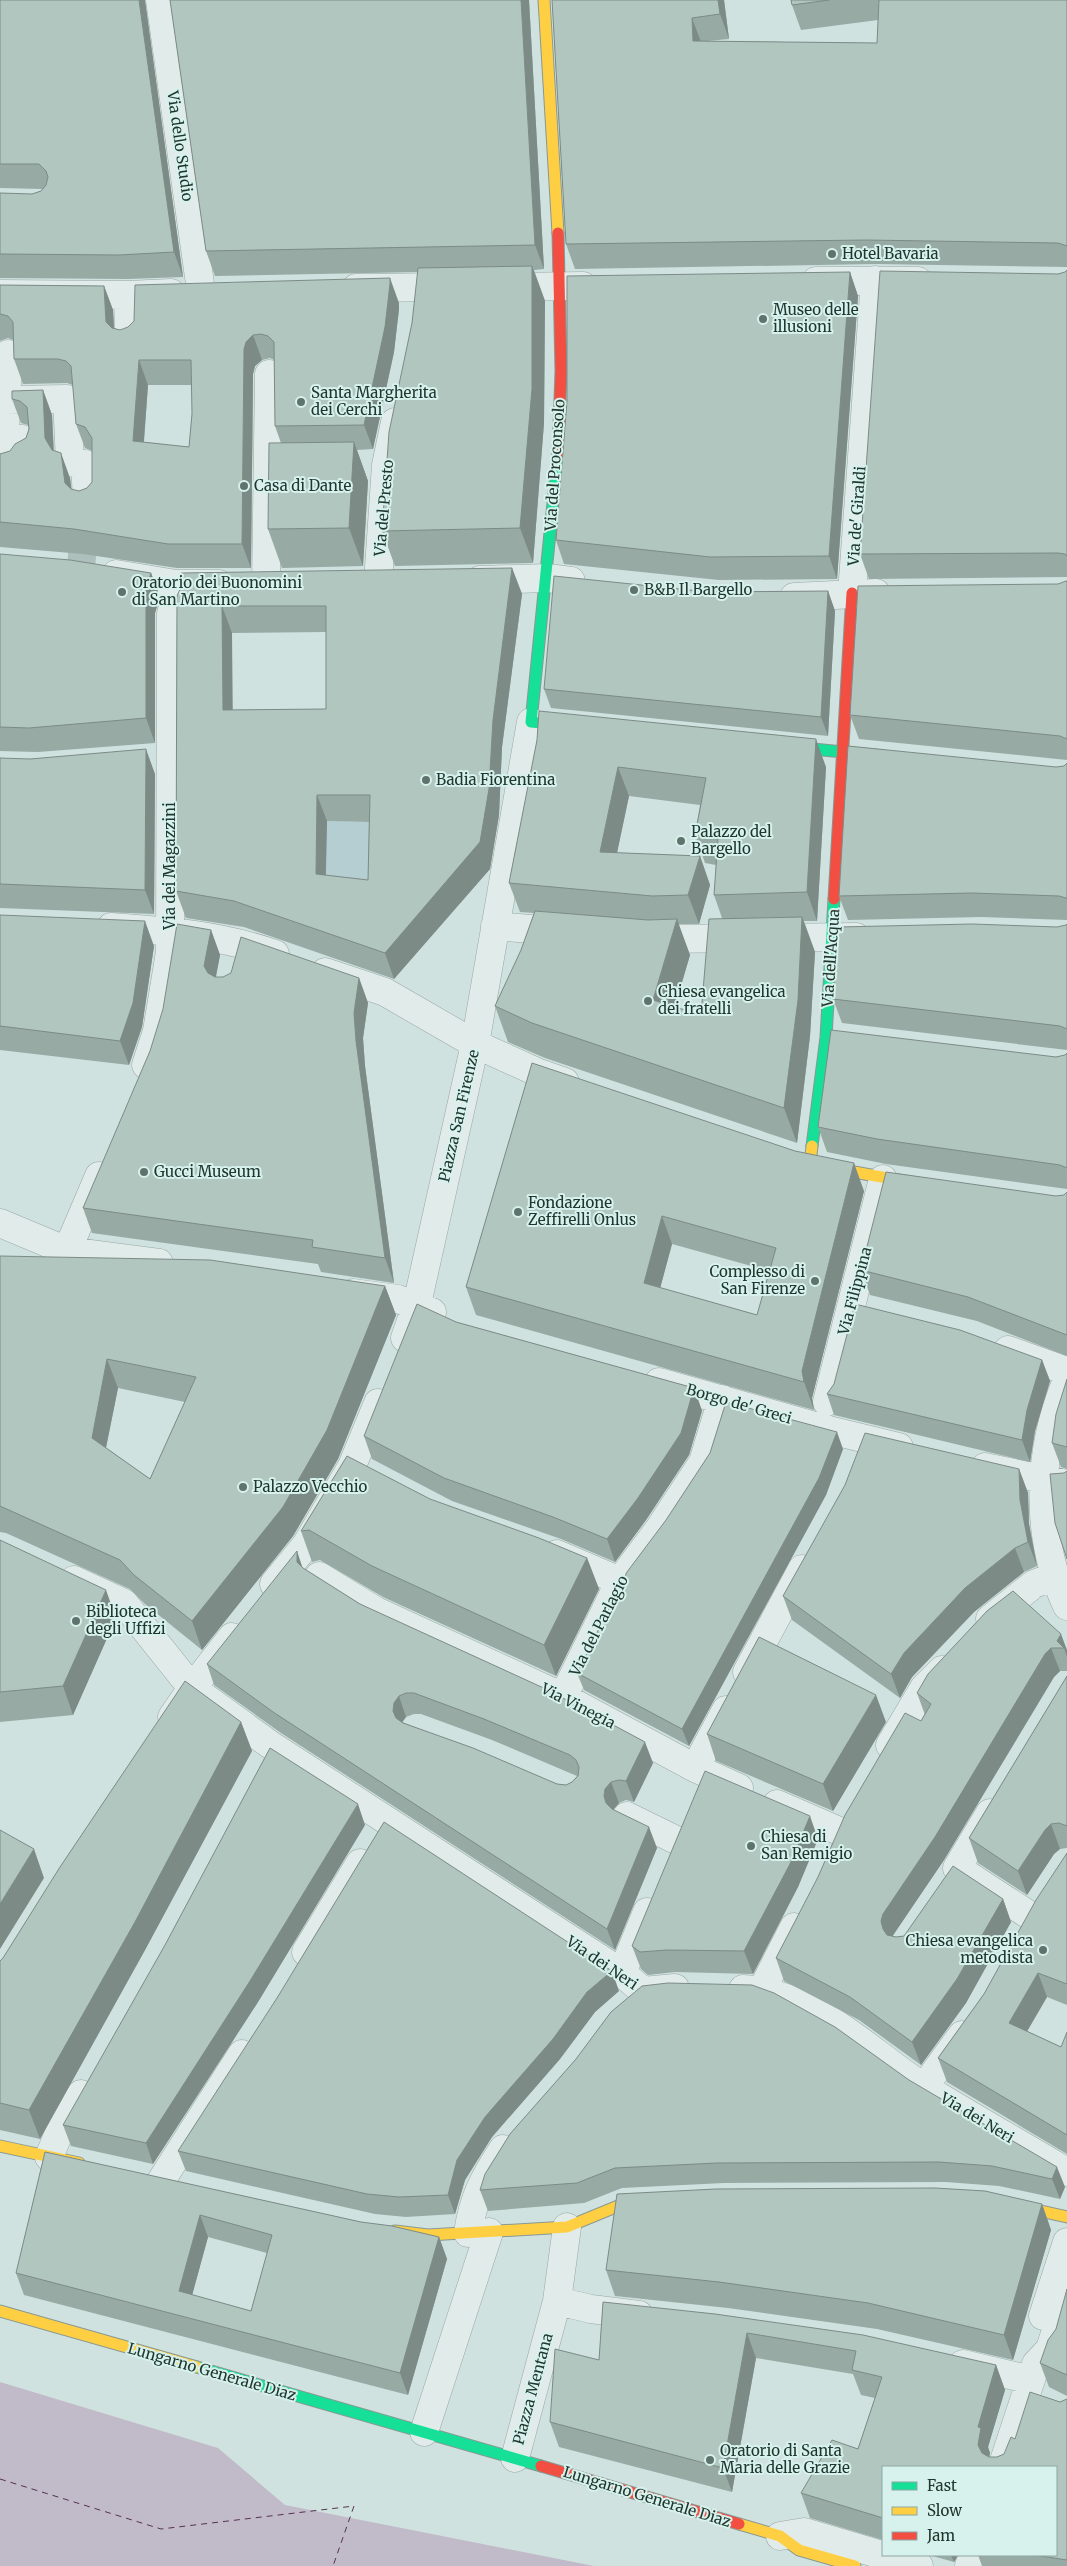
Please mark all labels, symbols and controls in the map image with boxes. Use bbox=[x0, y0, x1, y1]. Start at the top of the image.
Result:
street label: Via dello Studio bbox=[163, 88, 198, 203]
place label: Hotel Bavaria bbox=[842, 244, 939, 263]
marker: Hotel Bavaria bbox=[826, 248, 838, 260]
place label: Museo delle illusioni bbox=[773, 300, 859, 336]
marker: Museo delle illusioni bbox=[757, 313, 769, 325]
place label: Santa Margherita dei Cerchi bbox=[311, 383, 437, 419]
marker: Santa Margherita dei Cerchi bbox=[295, 396, 307, 408]
street label: Via del Proconsolo bbox=[540, 398, 569, 533]
street label: Via del Presto bbox=[370, 459, 397, 558]
street label: Via de' Giraldi bbox=[843, 465, 869, 568]
place label: Casa di Dante bbox=[254, 476, 351, 495]
marker: Casa di Dante bbox=[238, 480, 250, 492]
place label: Oratorio dei Buonomini di San Martino bbox=[132, 573, 302, 609]
place label: B&B Il Bargello bbox=[644, 580, 752, 599]
marker: B&B Il Bargello bbox=[628, 584, 640, 596]
marker: Oratorio dei Buonomini di San Martino bbox=[116, 586, 128, 598]
place label: Badia Fiorentina bbox=[436, 770, 555, 789]
marker: Badia Fiorentina bbox=[420, 774, 432, 786]
street label: Via dei Magazzini bbox=[160, 802, 179, 931]
place label: Palazzo del Bargello bbox=[691, 822, 772, 858]
marker: Palazzo del Bargello bbox=[675, 835, 687, 847]
street label: Via dell'Acqua bbox=[818, 908, 843, 1009]
place label: Chiesa evangelica dei fratelli bbox=[658, 982, 786, 1018]
marker: Chiesa evangelica dei fratelli bbox=[642, 995, 654, 1007]
street label: Piazza San Firenze bbox=[434, 1048, 483, 1184]
place label: Gucci Museum bbox=[154, 1162, 261, 1181]
marker: Gucci Museum bbox=[138, 1166, 150, 1178]
place label: Fondazione Zeffirelli Onlus bbox=[528, 1193, 636, 1229]
marker: Fondazione Zeffirelli Onlus bbox=[512, 1206, 524, 1218]
street label: Via Filippina bbox=[833, 1245, 875, 1338]
place label: Complesso di San Firenze bbox=[709, 1262, 805, 1298]
marker: Complesso di San Firenze bbox=[809, 1275, 821, 1287]
street label: Borgo de' Greci bbox=[684, 1379, 794, 1428]
place label: Palazzo Vecchio bbox=[253, 1477, 368, 1496]
marker: Palazzo Vecchio bbox=[237, 1481, 249, 1493]
street label: Via del Parlagio bbox=[564, 1572, 632, 1680]
place label: Biblioteca degli Uffizi bbox=[86, 1602, 166, 1638]
marker: Biblioteca degli Uffizi bbox=[70, 1615, 82, 1627]
street label: Via Vinegia bbox=[537, 1678, 619, 1732]
place label: Chiesa di San Remigio bbox=[761, 1827, 852, 1863]
marker: Chiesa di San Remigio bbox=[745, 1840, 757, 1852]
street label: Via dei Neri bbox=[562, 1931, 642, 1994]
place label: Chiesa evangelica metodista bbox=[905, 1931, 1033, 1967]
marker: Chiesa evangelica metodista bbox=[1037, 1944, 1049, 1956]
street label: Via dei Neri bbox=[936, 2088, 1018, 2147]
street label: Piazza Mentana bbox=[508, 2331, 557, 2447]
street label: Lungarno Generale Diaz bbox=[126, 2338, 299, 2405]
place label: Oratorio di Santa Maria delle Grazie bbox=[720, 2441, 850, 2477]
marker: Oratorio di Santa Maria delle Grazie bbox=[704, 2454, 716, 2466]
street label: Lungarno Generale Diaz bbox=[561, 2462, 733, 2531]
legend bbox=[882, 2466, 1057, 2556]
text: Fast bbox=[927, 2476, 957, 2495]
text: Slow bbox=[927, 2501, 962, 2520]
text: Jam bbox=[926, 2526, 955, 2545]

